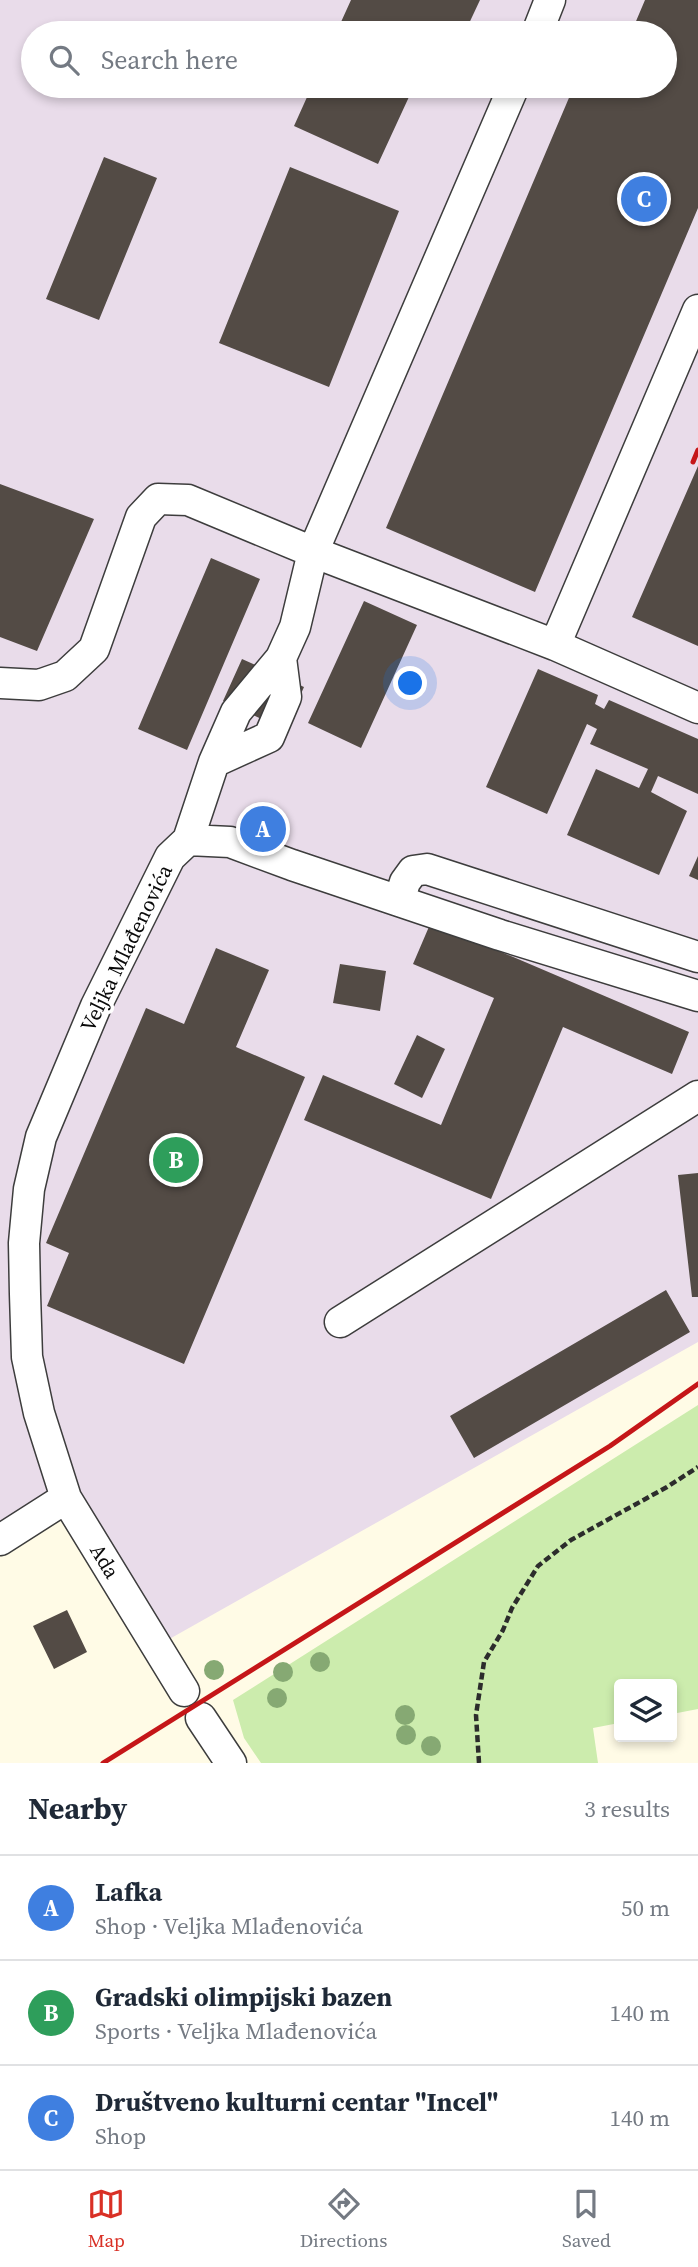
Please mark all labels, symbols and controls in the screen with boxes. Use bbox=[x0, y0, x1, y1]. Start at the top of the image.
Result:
search box bbox=[21, 21, 677, 98]
icon: search bbox=[45, 41, 83, 79]
text: Search here bbox=[101, 42, 238, 78]
pin: C bbox=[621, 173, 667, 225]
your location bbox=[393, 666, 427, 700]
pin: A bbox=[240, 803, 286, 855]
street label: Veljka Mlađenovića bbox=[73, 859, 179, 1036]
pin: B bbox=[153, 1134, 199, 1186]
street label: Ada bbox=[83, 1538, 127, 1584]
map controls bbox=[614, 1679, 677, 1742]
button: layers bbox=[614, 1679, 677, 1742]
text: Nearby bbox=[28, 1788, 127, 1829]
text: 3 results bbox=[584, 1793, 670, 1825]
text: Lafka bbox=[95, 1874, 162, 1910]
text: A bbox=[43, 1892, 59, 1924]
text: 50 m bbox=[621, 1892, 670, 1924]
text: Shop · Veljka Mlađenovića bbox=[95, 1910, 363, 1942]
text: Gradski olimpijski bazen bbox=[95, 1979, 392, 2015]
text: B bbox=[44, 1997, 58, 2029]
text: 140 m bbox=[609, 1997, 670, 2029]
text: Sports · Veljka Mlađenovića bbox=[95, 2015, 377, 2047]
text: Društveno kulturni centar "Incel" bbox=[95, 2084, 498, 2120]
text: C bbox=[44, 2102, 58, 2134]
text: 140 m bbox=[609, 2102, 670, 2134]
text: Shop bbox=[95, 2120, 146, 2152]
tab: Map bbox=[87, 2185, 125, 2253]
tab: Directions bbox=[300, 2185, 388, 2253]
tab: Saved bbox=[562, 2185, 611, 2253]

